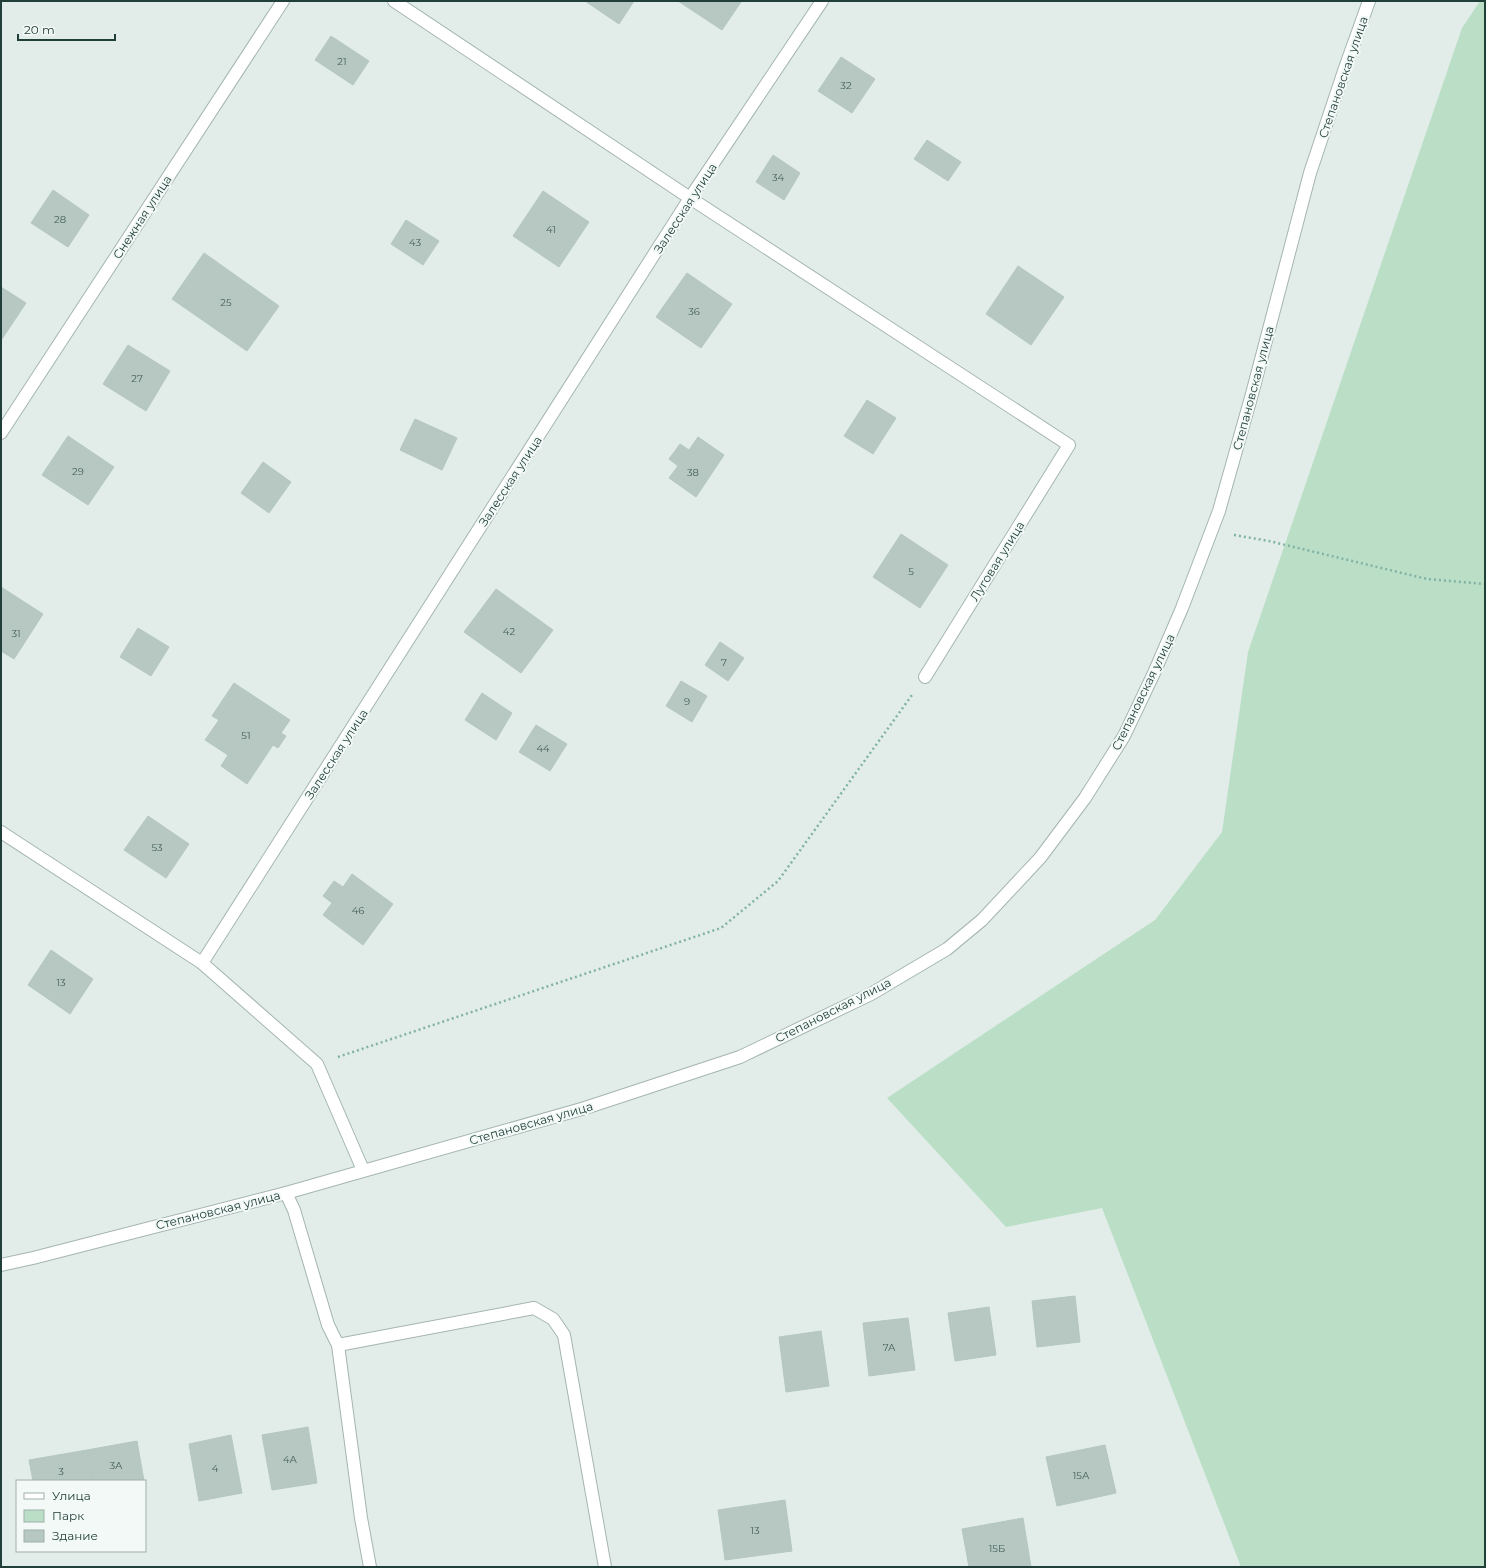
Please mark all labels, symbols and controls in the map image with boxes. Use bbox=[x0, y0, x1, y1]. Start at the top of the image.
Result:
street label: Степановская улица bbox=[1315, 14, 1371, 140]
scale bar bbox=[18, 16, 115, 42]
text: 20 m bbox=[24, 22, 55, 37]
house number: 21 bbox=[337, 55, 347, 68]
house number: 32 bbox=[840, 79, 852, 92]
street label: Залесская улица bbox=[650, 160, 720, 256]
house number: 34 bbox=[772, 171, 785, 184]
street label: Снежная улица bbox=[109, 172, 175, 262]
house number: 28 bbox=[54, 213, 66, 226]
house number: 41 bbox=[546, 223, 556, 236]
house number: 43 bbox=[409, 236, 421, 249]
house number: 25 bbox=[220, 296, 232, 309]
house number: 36 bbox=[688, 305, 700, 318]
street label: Степановская улица bbox=[1229, 324, 1277, 452]
house number: 27 bbox=[131, 372, 143, 385]
street label: Залесская улица bbox=[475, 433, 545, 529]
house number: 29 bbox=[72, 465, 84, 478]
house number: 38 bbox=[687, 466, 699, 479]
street label: Луговая улица bbox=[966, 518, 1028, 604]
house number: 5 bbox=[908, 565, 914, 578]
house number: 42 bbox=[503, 625, 515, 638]
house number: 31 bbox=[11, 627, 21, 640]
street label: Степановская улица bbox=[1108, 631, 1178, 753]
house number: 7 bbox=[721, 656, 727, 669]
house number: 9 bbox=[684, 695, 690, 708]
street label: Залесская улица bbox=[301, 706, 371, 802]
house number: 51 bbox=[241, 729, 251, 742]
house number: 44 bbox=[536, 742, 550, 755]
house number: 53 bbox=[151, 841, 163, 854]
house number: 46 bbox=[352, 904, 364, 917]
street label: Степановская улица bbox=[773, 974, 893, 1046]
house number: 13 bbox=[56, 976, 66, 989]
street label: Степановская улица bbox=[467, 1098, 595, 1148]
street label: Степановская улица bbox=[154, 1187, 282, 1233]
house number: 7А bbox=[883, 1341, 896, 1354]
house number: 4А bbox=[283, 1453, 298, 1466]
house number: 3А bbox=[109, 1459, 123, 1472]
house number: 4 bbox=[212, 1462, 219, 1475]
house number: 3 bbox=[58, 1465, 64, 1478]
house number: 15А bbox=[1073, 1469, 1090, 1482]
legend bbox=[16, 1480, 146, 1552]
text: Улица bbox=[52, 1488, 91, 1503]
text: Парк bbox=[52, 1508, 84, 1523]
house number: 13 bbox=[750, 1524, 760, 1537]
text: Здание bbox=[52, 1528, 98, 1543]
house number: 15Б bbox=[989, 1542, 1005, 1555]

